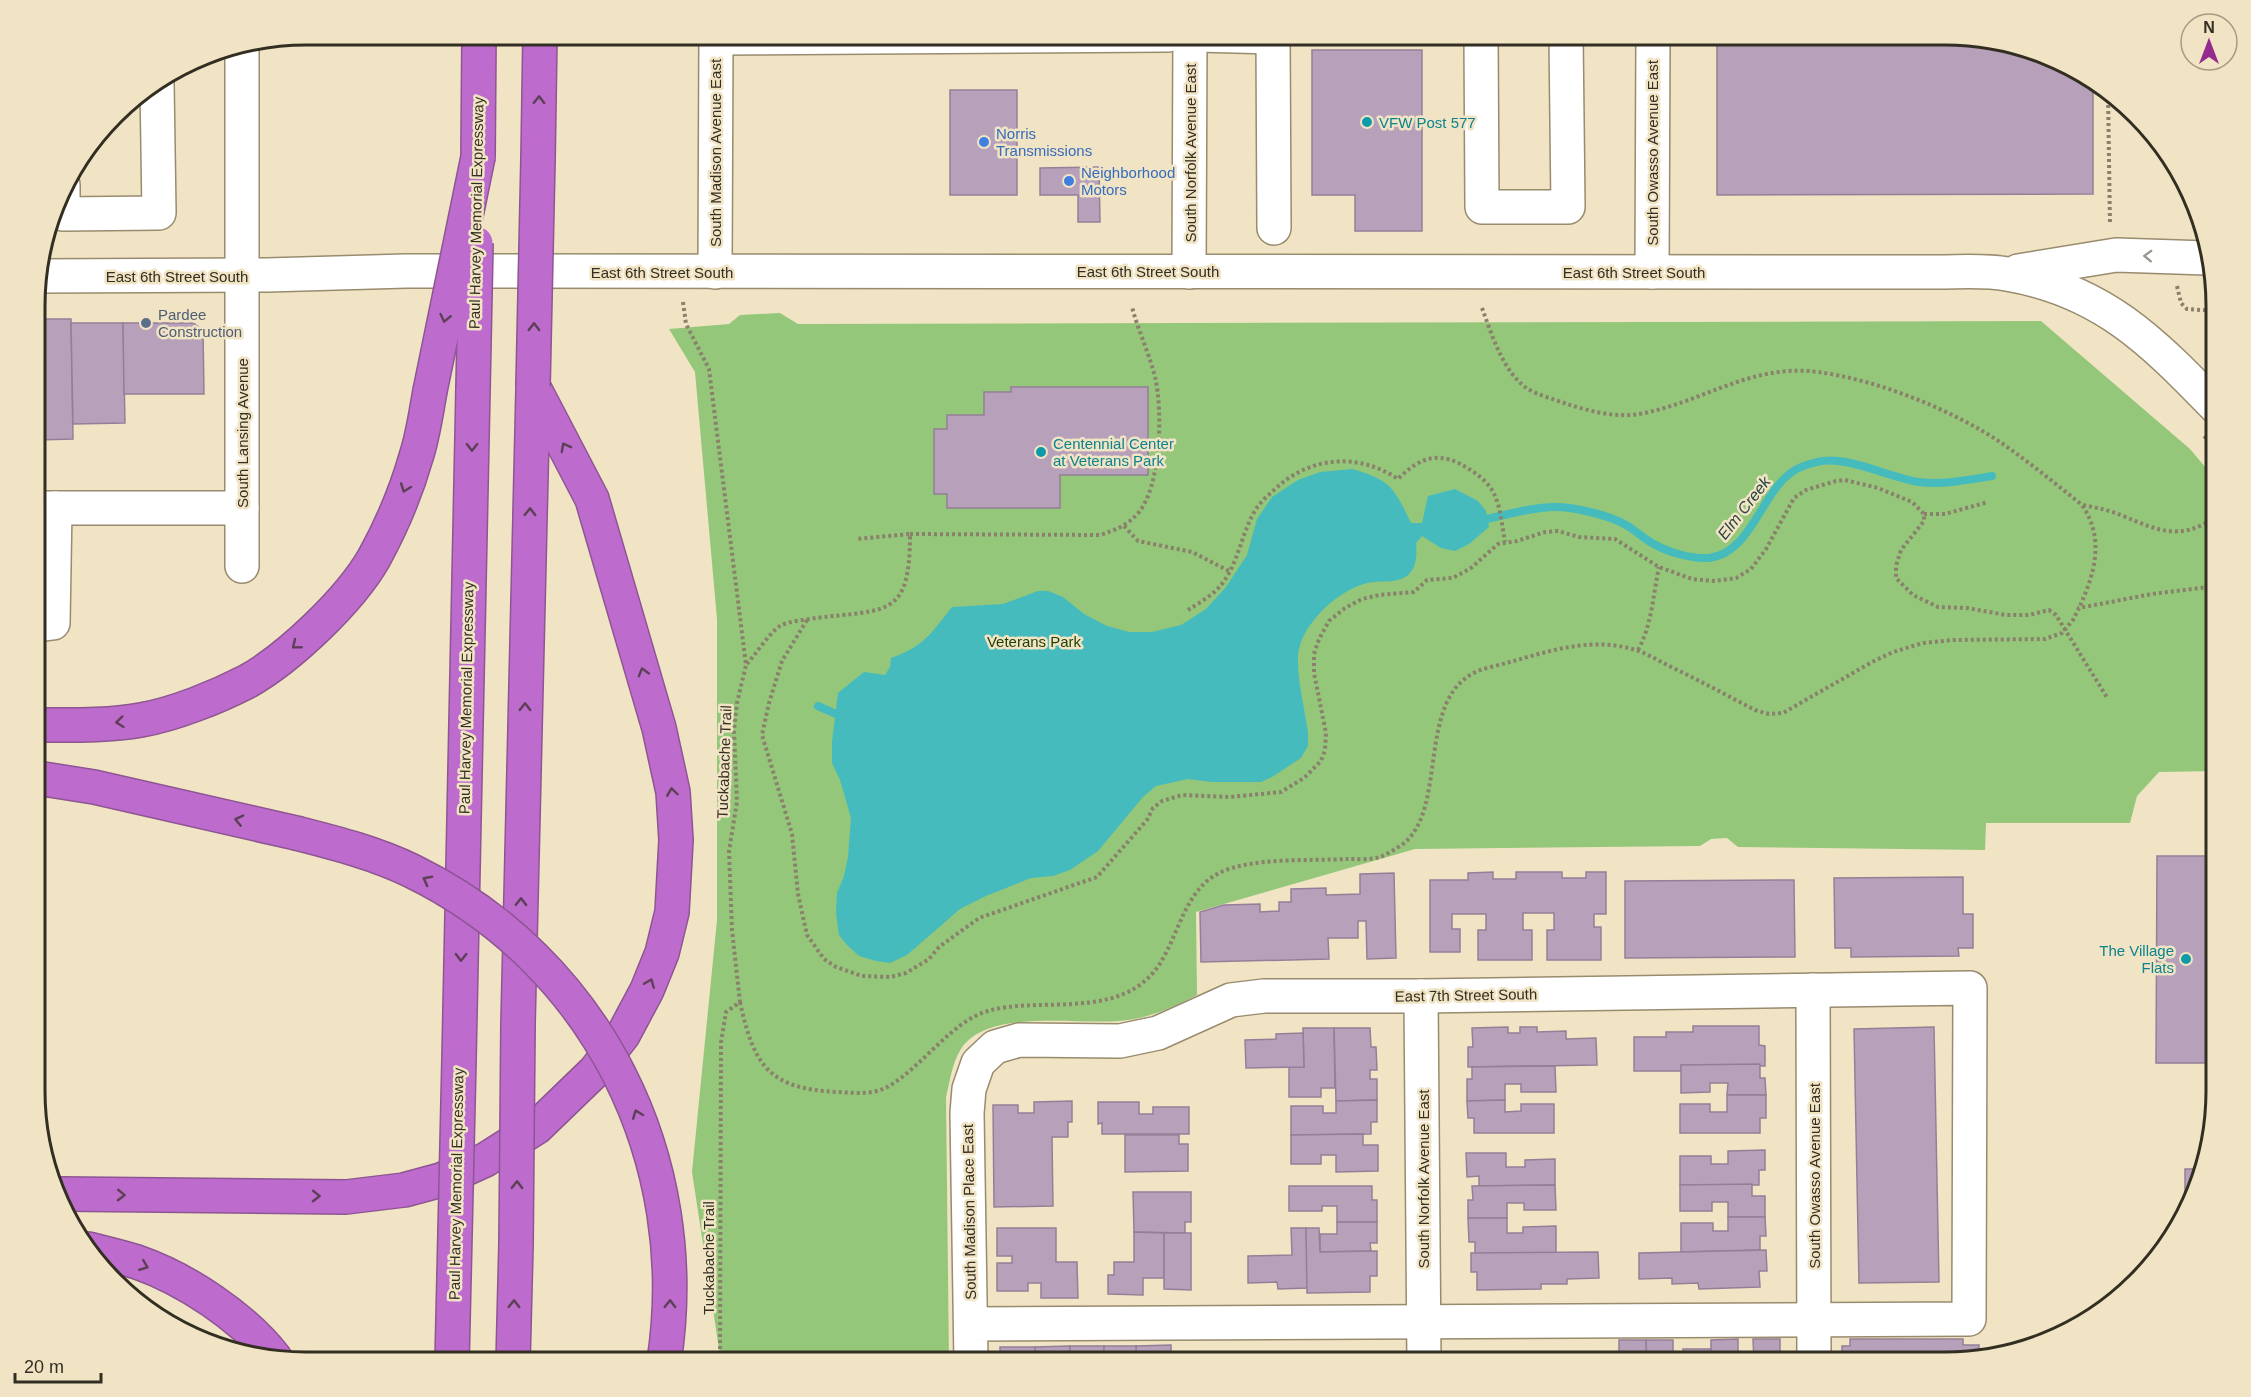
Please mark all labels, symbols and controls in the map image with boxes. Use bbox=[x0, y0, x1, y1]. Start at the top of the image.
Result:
north arrow bbox=[2179, 12, 2239, 72]
text: N bbox=[2203, 19, 2215, 36]
street label: South Madison Avenue East bbox=[707, 58, 724, 247]
street label: South Owasso Avenue East bbox=[1644, 59, 1661, 246]
street label: South Norfolk Avenue East bbox=[1182, 63, 1199, 243]
street label: Paul Harvey Memorial Expressway bbox=[465, 96, 487, 329]
one-way arrow bbox=[533, 96, 545, 105]
place label: VFW Post 577 bbox=[1379, 114, 1476, 131]
marker: VFW Post 577 bbox=[1360, 115, 1374, 129]
place label: Norris Transmissions bbox=[996, 125, 1092, 159]
marker: Norris Transmissions bbox=[977, 135, 991, 149]
place label: Neighborhood Motors bbox=[1081, 164, 1175, 198]
marker: Neighborhood Motors bbox=[1062, 174, 1076, 188]
one-way arrow bbox=[2144, 250, 2153, 263]
street label: East 6th Street South bbox=[1077, 263, 1219, 280]
street label: East 6th Street South bbox=[591, 264, 733, 281]
street label: East 6th Street South bbox=[1563, 264, 1705, 281]
street label: East 6th Street South bbox=[106, 268, 248, 285]
place label: Pardee Construction bbox=[158, 306, 242, 340]
one-way arrow bbox=[439, 312, 452, 322]
marker: Pardee Construction bbox=[139, 316, 153, 330]
one-way arrow bbox=[528, 323, 540, 332]
street label: South Lansing Avenue bbox=[234, 358, 251, 508]
place label: Centennial Center at Veterans Park bbox=[1053, 435, 1174, 469]
one-way arrow bbox=[466, 443, 478, 452]
one-way arrow bbox=[561, 443, 572, 453]
marker: Centennial Center at Veterans Park bbox=[1034, 445, 1048, 459]
water label: Elm Creek bbox=[1714, 473, 1774, 543]
one-way arrow bbox=[400, 482, 413, 493]
one-way arrow bbox=[524, 508, 536, 517]
street label: Paul Harvey Memorial Expressway bbox=[455, 581, 477, 814]
park label: Veterans Park bbox=[987, 633, 1082, 650]
one-way arrow bbox=[292, 638, 303, 649]
one-way arrow bbox=[638, 667, 650, 678]
one-way arrow bbox=[519, 703, 532, 712]
street label: Tuckabache Trail bbox=[714, 705, 734, 819]
one-way arrow bbox=[115, 715, 124, 728]
one-way arrow bbox=[667, 787, 679, 796]
one-way arrow bbox=[234, 814, 244, 827]
one-way arrow bbox=[423, 876, 433, 887]
one-way arrow bbox=[515, 898, 527, 907]
place label: The Village Flats bbox=[2099, 942, 2174, 976]
marker: The Village Flats bbox=[2179, 952, 2193, 966]
one-way arrow bbox=[455, 953, 467, 962]
one-way arrow bbox=[643, 978, 655, 989]
street label: East 7th Street South bbox=[1395, 985, 1537, 1005]
street label: Paul Harvey Memorial Expressway bbox=[445, 1067, 467, 1300]
street label: South Owasso Avenue East bbox=[1806, 1082, 1823, 1269]
street label: South Norfolk Avenue East bbox=[1415, 1089, 1432, 1269]
one-way arrow bbox=[632, 1109, 644, 1120]
street label: South Madison Place East bbox=[959, 1123, 979, 1300]
one-way arrow bbox=[510, 1181, 523, 1190]
one-way arrow bbox=[116, 1189, 125, 1201]
one-way arrow bbox=[311, 1190, 320, 1202]
street label: Tuckabache Trail bbox=[700, 1201, 717, 1315]
one-way arrow bbox=[138, 1259, 149, 1271]
one-way arrow bbox=[508, 1299, 521, 1308]
one-way arrow bbox=[664, 1300, 676, 1309]
scale bar bbox=[15, 1346, 100, 1384]
text: 20 m bbox=[24, 1357, 64, 1377]

